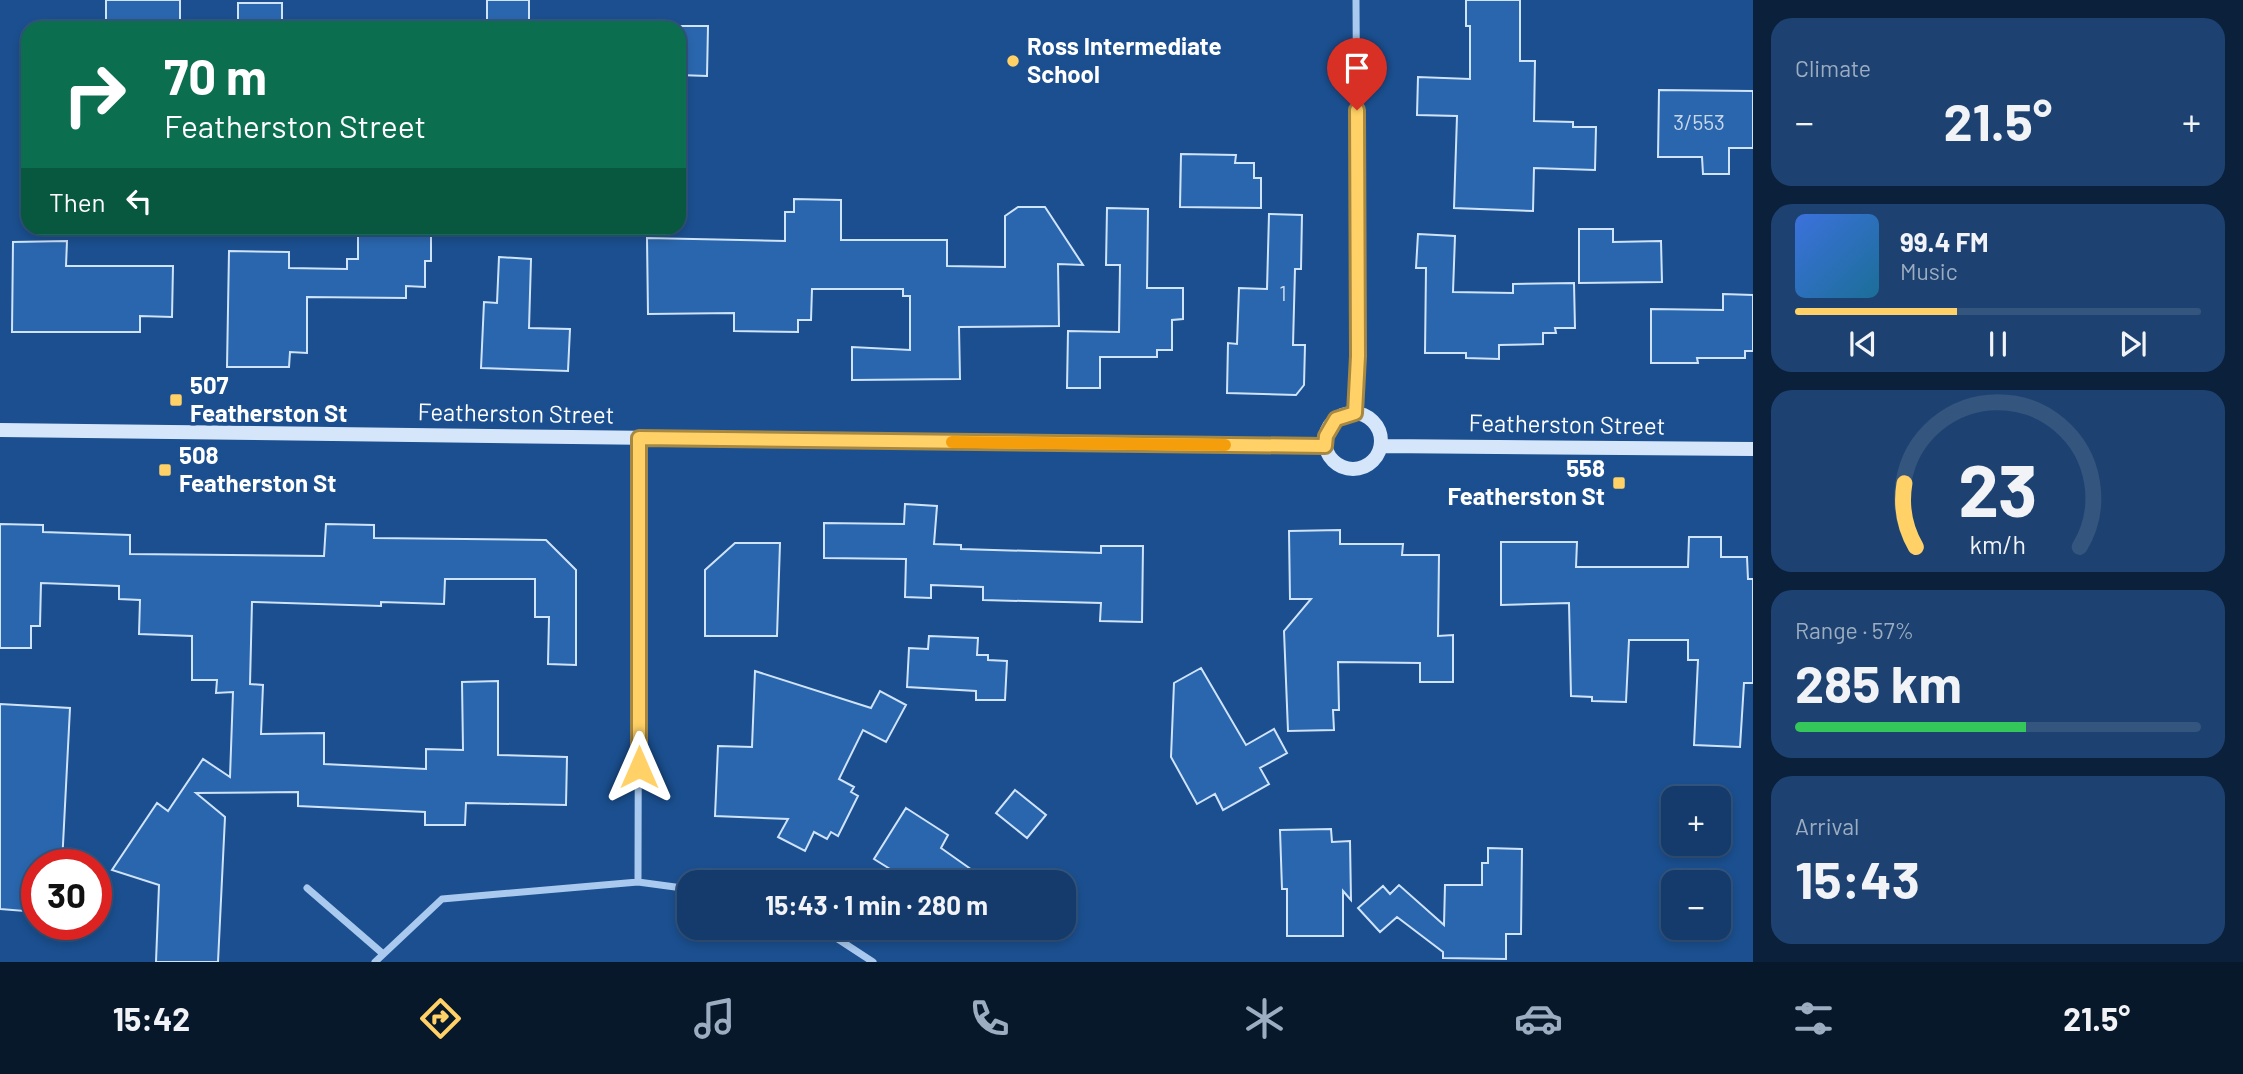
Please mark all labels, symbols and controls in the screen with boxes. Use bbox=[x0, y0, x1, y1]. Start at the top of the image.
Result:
place label: Ross Intermediate School bbox=[1027, 31, 1222, 88]
pin bbox=[1327, 38, 1387, 110]
text: 70 m bbox=[164, 46, 267, 105]
icon: right bbox=[49, 49, 140, 140]
icon: arrive bbox=[1338, 49, 1376, 87]
marker: Ross Intermediate School bbox=[1005, 53, 1021, 69]
text: Climate bbox=[1795, 54, 1871, 82]
text: 21.5° bbox=[1944, 89, 2052, 151]
text: − bbox=[1795, 98, 1814, 144]
text: + bbox=[2182, 98, 2201, 144]
text: Featherston Street bbox=[164, 106, 426, 144]
house number: 3/553 bbox=[1673, 109, 1725, 134]
icon: left bbox=[120, 182, 158, 220]
text: Then bbox=[49, 186, 106, 217]
text: 99.4 FM bbox=[1900, 226, 1989, 257]
text: Music bbox=[1900, 257, 1958, 285]
house number: 1 bbox=[1279, 280, 1287, 305]
icon: previous bbox=[1844, 325, 1882, 363]
icon: pause bbox=[1979, 325, 2017, 363]
icon: next bbox=[2114, 325, 2152, 363]
place label: 507 Featherston St bbox=[190, 370, 347, 427]
marker: 507 Featherston St bbox=[168, 392, 184, 408]
street label: Featherston Street bbox=[417, 396, 615, 429]
street label: Featherston Street bbox=[1468, 407, 1666, 440]
place label: 508 Featherston St bbox=[179, 440, 336, 497]
text: 23 bbox=[1958, 444, 2038, 532]
place label: 558 Featherston St bbox=[1448, 453, 1605, 510]
marker: 508 Featherston St bbox=[157, 462, 173, 478]
marker: 558 Featherston St bbox=[1611, 475, 1627, 491]
text: km/h bbox=[1970, 529, 2026, 559]
text: Range · 57% bbox=[1795, 616, 1914, 644]
text: 285 km bbox=[1795, 651, 1962, 713]
position arrow bbox=[602, 730, 676, 804]
map controls bbox=[1661, 786, 1731, 940]
button: + bbox=[1661, 786, 1731, 856]
text: Arrival bbox=[1795, 812, 1859, 840]
text: 15:43 bbox=[1795, 847, 1920, 909]
speed limit sign: 30 bbox=[21, 849, 112, 940]
button: − bbox=[1661, 870, 1731, 940]
text: 15:43 · 1 min · 280 m bbox=[765, 889, 988, 920]
icon: directions bbox=[416, 994, 465, 1043]
icon: music bbox=[690, 994, 739, 1043]
icon: phone bbox=[965, 994, 1014, 1043]
icon: climate bbox=[1240, 994, 1289, 1043]
icon: car bbox=[1514, 994, 1563, 1043]
icon: filters bbox=[1789, 994, 1838, 1043]
text: 15:42 bbox=[113, 999, 190, 1037]
text: 21.5° bbox=[2063, 999, 2130, 1037]

